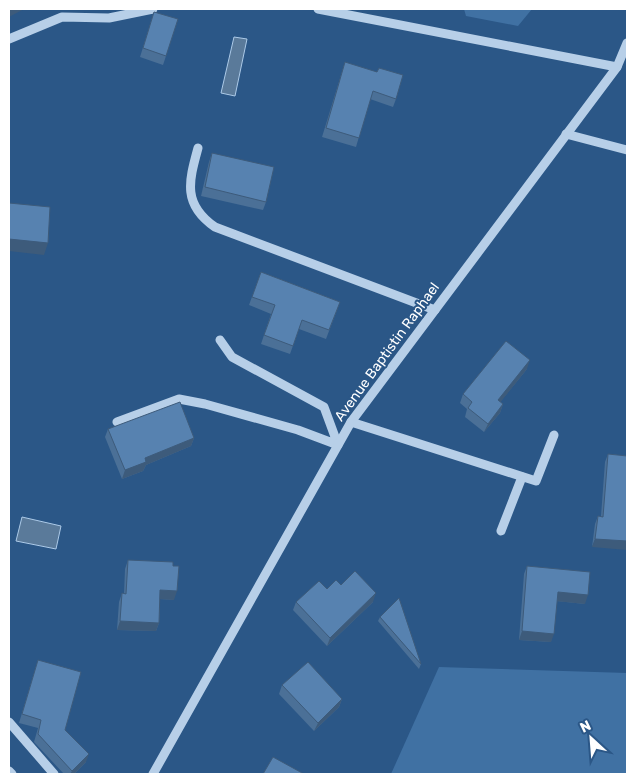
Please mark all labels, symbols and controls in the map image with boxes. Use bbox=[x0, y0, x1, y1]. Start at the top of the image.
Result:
street label: Avenue Baptistin Raphael bbox=[331, 279, 443, 425]
north arrow bbox=[566, 713, 616, 763]
text: N bbox=[577, 717, 594, 737]

